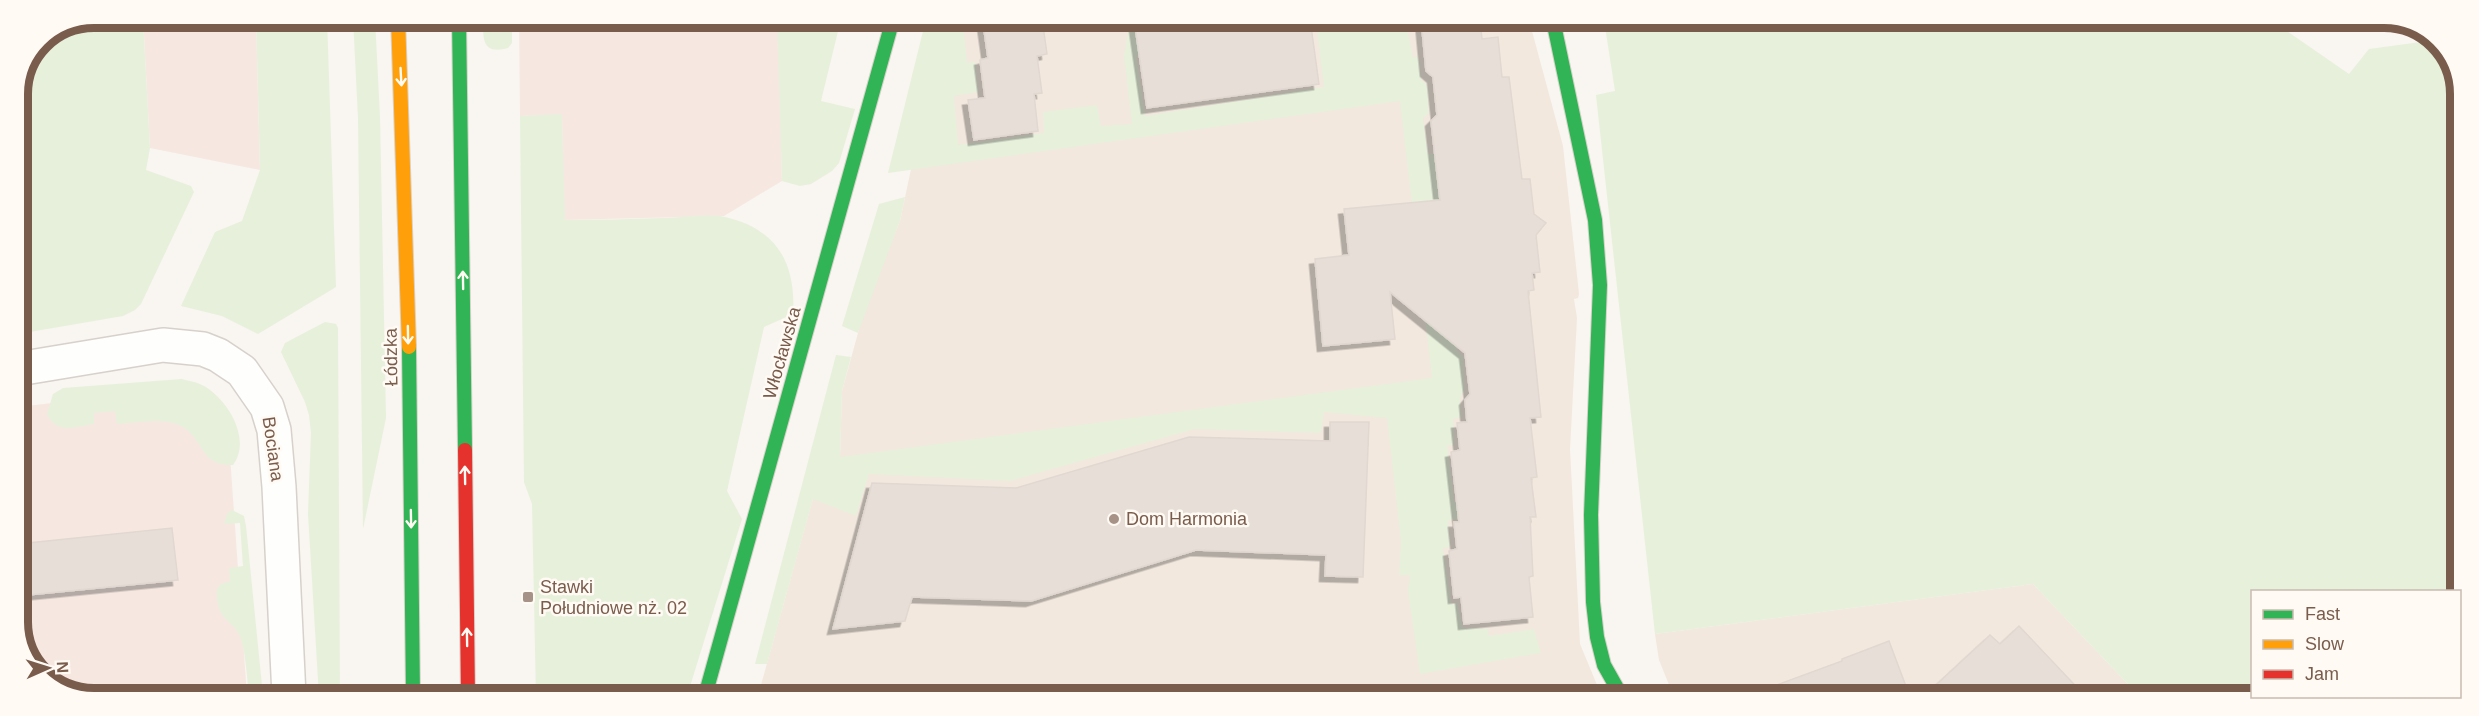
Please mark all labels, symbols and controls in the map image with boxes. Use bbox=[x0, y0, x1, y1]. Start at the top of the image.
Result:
one-way arrow bbox=[396, 66, 407, 86]
one-way arrow bbox=[457, 270, 468, 290]
street label: Włocławska bbox=[759, 304, 805, 401]
one-way arrow bbox=[403, 324, 414, 344]
street label: Łódzka bbox=[380, 327, 402, 386]
street label: Bociana bbox=[259, 415, 288, 484]
one-way arrow bbox=[459, 465, 471, 485]
one-way arrow bbox=[406, 508, 417, 528]
place label: Dom Harmonia bbox=[1126, 509, 1248, 529]
marker: Dom Harmonia bbox=[1107, 512, 1121, 526]
place label: Stawki Południowe nż. 02 bbox=[540, 577, 687, 618]
marker: Stawki Południowe nż. 02 bbox=[521, 590, 535, 604]
legend bbox=[2251, 590, 2461, 698]
text: Fast bbox=[2305, 604, 2340, 624]
one-way arrow bbox=[461, 628, 473, 648]
text: Slow bbox=[2305, 634, 2345, 654]
north arrow bbox=[18, 638, 78, 698]
text: N bbox=[54, 661, 71, 673]
text: Jam bbox=[2305, 664, 2339, 684]

